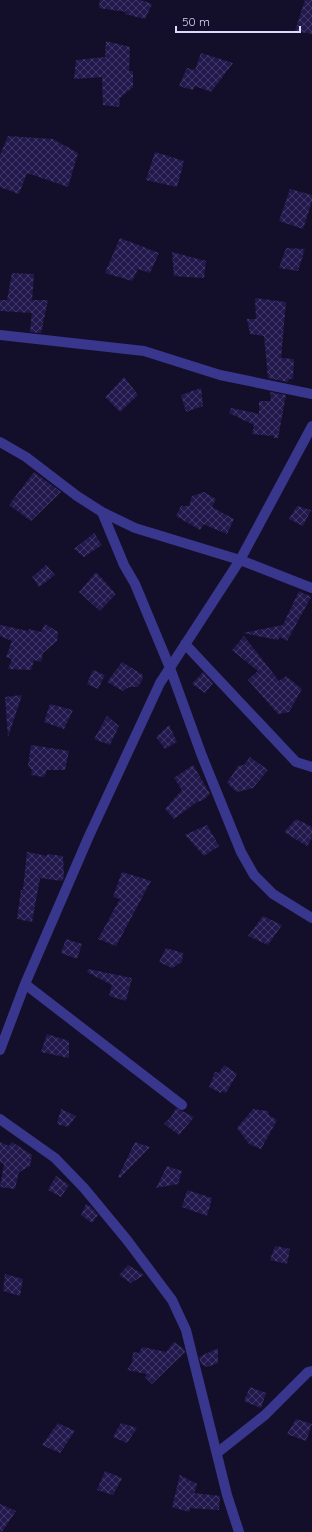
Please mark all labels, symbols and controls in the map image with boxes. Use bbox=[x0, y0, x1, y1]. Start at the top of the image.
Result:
scale bar bbox=[176, 8, 300, 34]
text: 50 m bbox=[182, 14, 210, 29]

